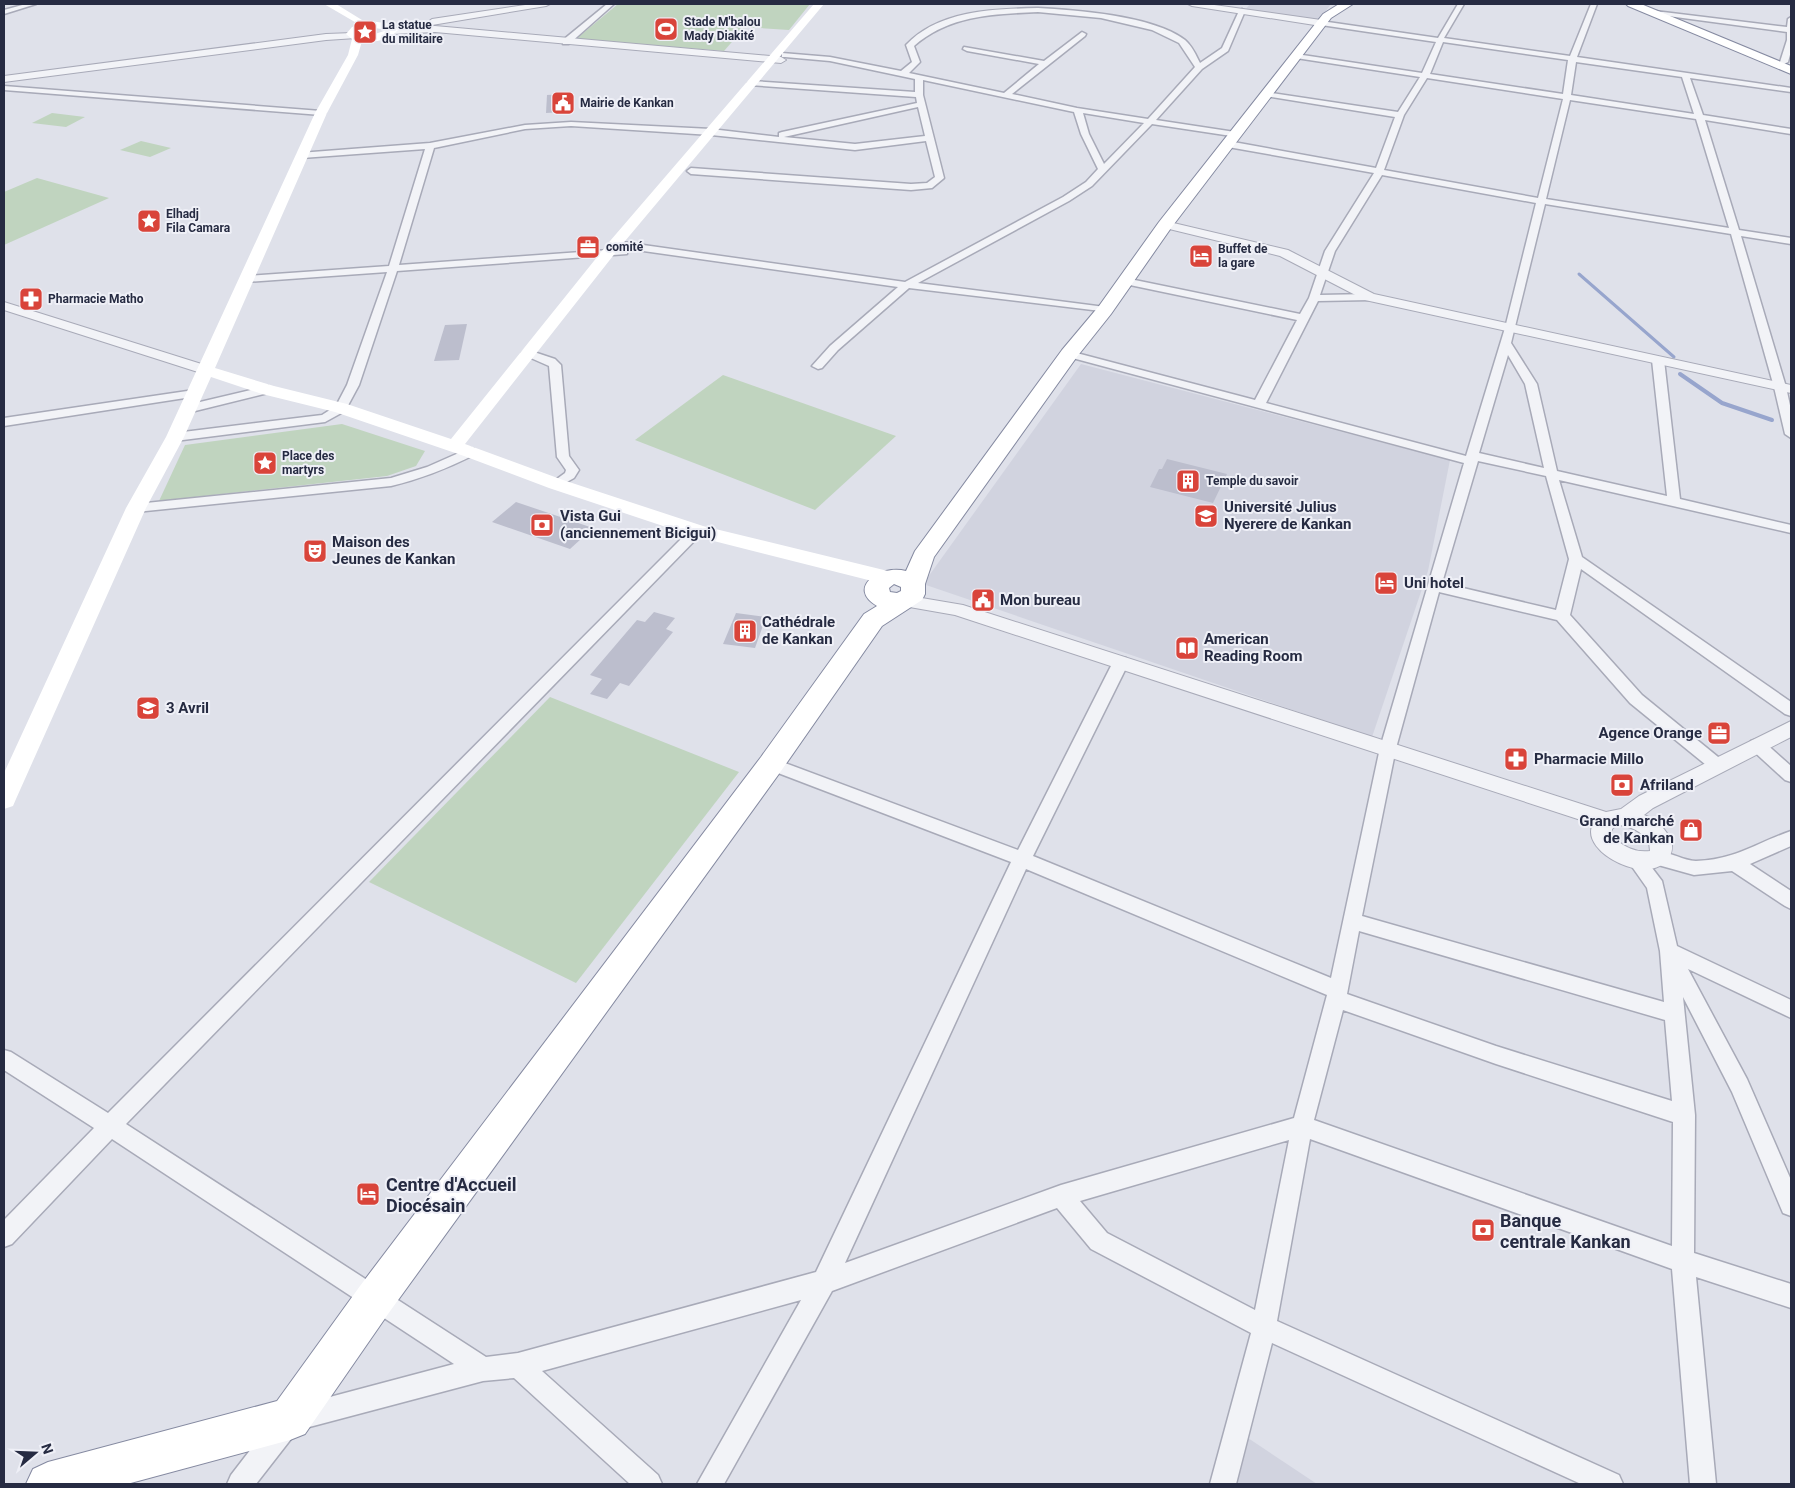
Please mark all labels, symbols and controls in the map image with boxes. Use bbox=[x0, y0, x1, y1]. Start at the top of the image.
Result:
place label: Stade M'balou Mady Diakité bbox=[684, 15, 761, 43]
sports icon: Stade M'balou Mady Diakité bbox=[653, 16, 679, 42]
place label: La statue du militaire bbox=[382, 18, 443, 46]
place icon: La statue du militaire bbox=[352, 19, 378, 45]
public building icon: Mairie de Kankan bbox=[550, 90, 576, 116]
place label: Mairie de Kankan bbox=[580, 96, 674, 110]
place label: Elhadj Fila Camara bbox=[166, 207, 231, 235]
place icon: Elhadj Fila Camara bbox=[136, 208, 162, 234]
office icon: comité bbox=[575, 234, 601, 260]
place label: comité bbox=[606, 240, 644, 254]
place label: Buffet de la gare bbox=[1218, 242, 1268, 270]
hotel icon: Buffet de la gare bbox=[1188, 243, 1214, 269]
pharmacy icon: Pharmacie Matho bbox=[18, 286, 44, 312]
place label: Pharmacie Matho bbox=[48, 292, 144, 306]
place label: Place des martyrs bbox=[282, 449, 334, 477]
place icon: Place des martyrs bbox=[252, 450, 278, 476]
building icon: Temple du savoir bbox=[1175, 468, 1201, 494]
place label: Temple du savoir bbox=[1206, 474, 1299, 488]
place label: Université Julius Nyerere de Kankan bbox=[1224, 498, 1351, 533]
school or university icon: Université Julius Nyerere de Kankan bbox=[1193, 503, 1219, 529]
place label: Vista Gui (anciennement Bicigui) bbox=[560, 507, 716, 542]
bank icon: Vista Gui (anciennement Bicigui) bbox=[529, 512, 555, 538]
place label: Maison des Jeunes de Kankan bbox=[332, 533, 456, 568]
theatre icon: Maison des Jeunes de Kankan bbox=[302, 538, 328, 564]
hotel icon: Uni hotel bbox=[1373, 570, 1399, 596]
place label: Uni hotel bbox=[1404, 574, 1464, 592]
public building icon: Mon bureau bbox=[970, 587, 996, 613]
place label: Mon bureau bbox=[1000, 591, 1080, 609]
place label: Cathédrale de Kankan bbox=[762, 613, 835, 648]
building icon: Cathédrale de Kankan bbox=[732, 618, 758, 644]
place label: American Reading Room bbox=[1204, 630, 1302, 665]
library icon: American Reading Room bbox=[1174, 635, 1200, 661]
school or university icon: 3 Avril bbox=[135, 695, 161, 721]
place label: 3 Avril bbox=[166, 699, 209, 717]
office icon: Agence Orange bbox=[1706, 720, 1732, 746]
place label: Agence Orange bbox=[1599, 724, 1702, 742]
pharmacy icon: Pharmacie Millo bbox=[1503, 746, 1529, 772]
place label: Pharmacie Millo bbox=[1534, 750, 1644, 768]
bank icon: Afriland bbox=[1609, 772, 1635, 798]
place label: Afriland bbox=[1640, 776, 1694, 794]
place label: Grand marché de Kankan bbox=[1579, 812, 1674, 847]
shop icon: Grand marché de Kankan bbox=[1678, 817, 1704, 843]
place label: Centre d'Accueil Diocésain bbox=[386, 1174, 516, 1216]
hotel icon: Centre d'Accueil Diocésain bbox=[355, 1181, 381, 1207]
place label: Banque centrale Kankan bbox=[1500, 1210, 1631, 1252]
bank icon: Banque centrale Kankan bbox=[1470, 1217, 1496, 1243]
north arrow bbox=[10, 1428, 60, 1478]
text: N bbox=[38, 1441, 56, 1456]

